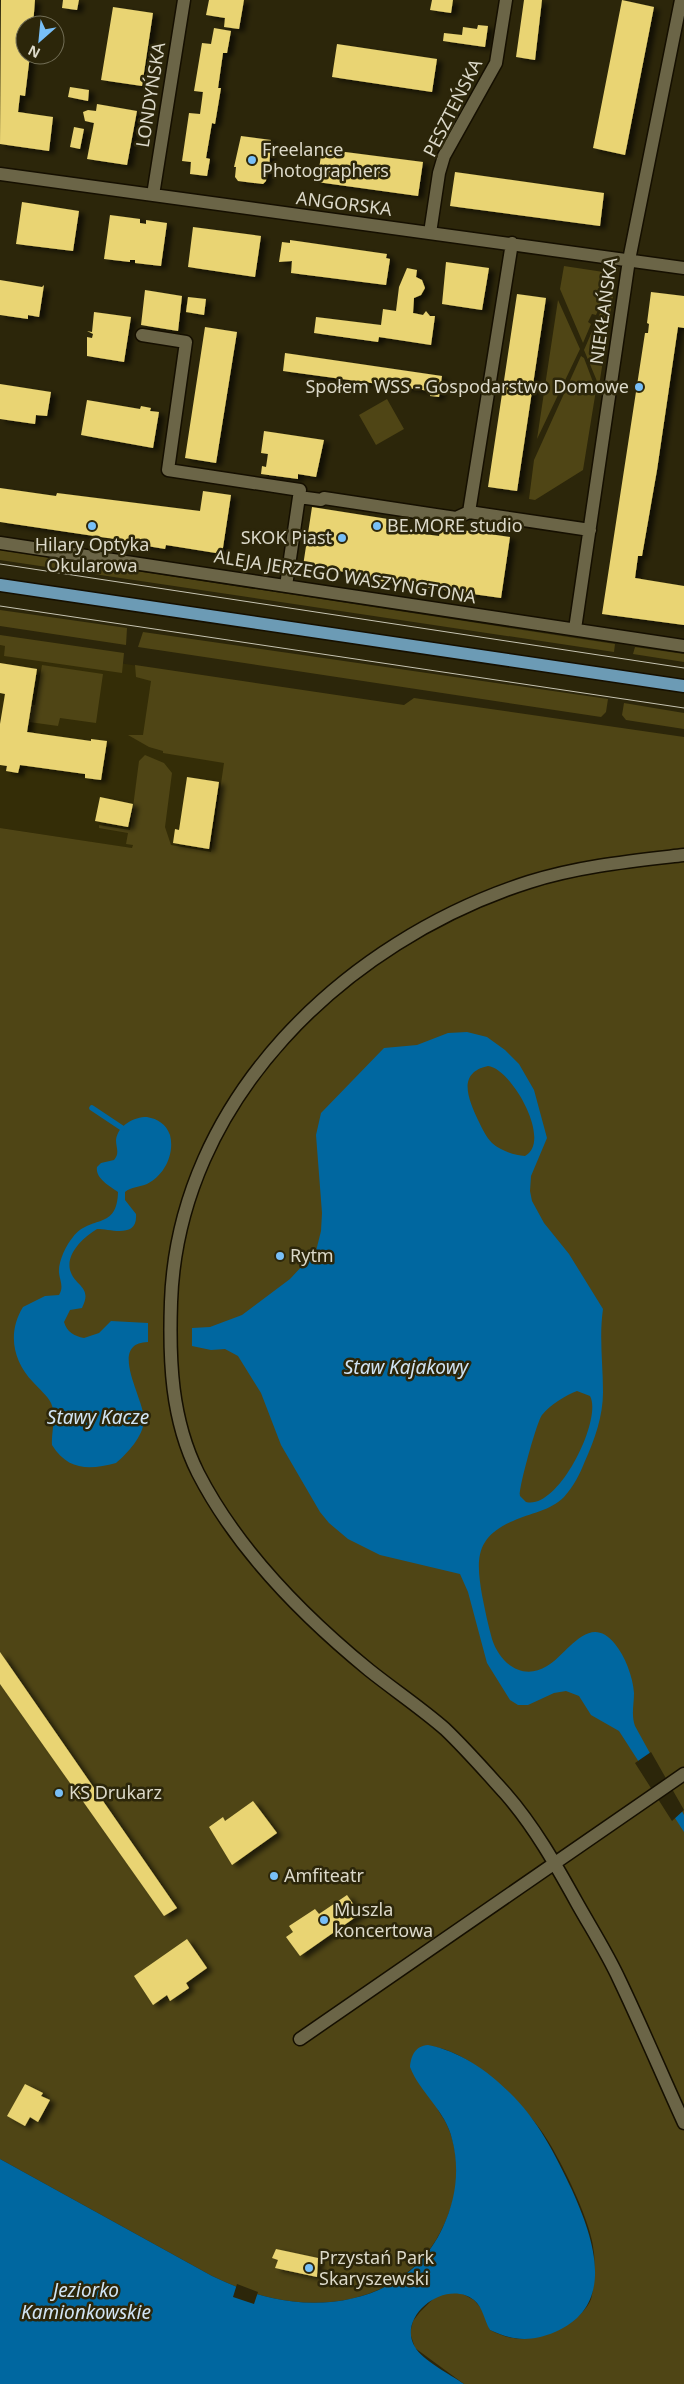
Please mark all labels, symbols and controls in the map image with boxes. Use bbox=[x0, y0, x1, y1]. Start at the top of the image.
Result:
north arrow bbox=[15, 15, 65, 65]
street label: LONDYŃSKA bbox=[130, 40, 170, 149]
text: N bbox=[24, 41, 43, 63]
street label: PESZTEŃSKA bbox=[417, 54, 487, 161]
place label: Freelance Photographers bbox=[262, 137, 389, 182]
marker: Freelance Photographers bbox=[246, 154, 258, 166]
street label: ANGORSKA bbox=[295, 185, 394, 221]
street label: NIEKŁAŃSKA bbox=[584, 255, 622, 366]
place label: Społem WSS - Gospodarstwo Domowe bbox=[305, 374, 629, 398]
marker: Społem WSS - Gospodarstwo Domowe bbox=[633, 381, 645, 393]
place label: BE.MORE studio bbox=[387, 513, 523, 537]
marker: Hilary Optyka Okularowa bbox=[86, 520, 98, 532]
marker: BE.MORE studio bbox=[371, 520, 383, 532]
place label: SKOK Piast bbox=[241, 525, 333, 549]
place label: Hilary Optyka Okularowa bbox=[35, 532, 149, 577]
marker: SKOK Piast bbox=[336, 532, 348, 544]
street label: ALEJA JERZEGO WASZYNGTONA bbox=[212, 543, 478, 609]
place label: Rytm bbox=[290, 1243, 334, 1267]
marker: Rytm bbox=[274, 1250, 286, 1262]
water label: Staw Kajakowy bbox=[344, 1354, 469, 1380]
water label: Stawy Kacze bbox=[47, 1404, 149, 1430]
place label: KS Drukarz bbox=[69, 1780, 162, 1804]
marker: KS Drukarz bbox=[53, 1787, 65, 1799]
place label: Amfiteatr bbox=[284, 1863, 364, 1887]
marker: Amfiteatr bbox=[268, 1870, 280, 1882]
place label: Muszla koncertowa bbox=[334, 1897, 433, 1942]
marker: Muszla koncertowa bbox=[318, 1914, 330, 1926]
place label: Przystań Park Skaryszewski bbox=[319, 2245, 434, 2290]
marker: Przystań Park Skaryszewski bbox=[303, 2262, 315, 2274]
water label: Jeziorko Kamionkowskie bbox=[21, 2277, 151, 2325]

